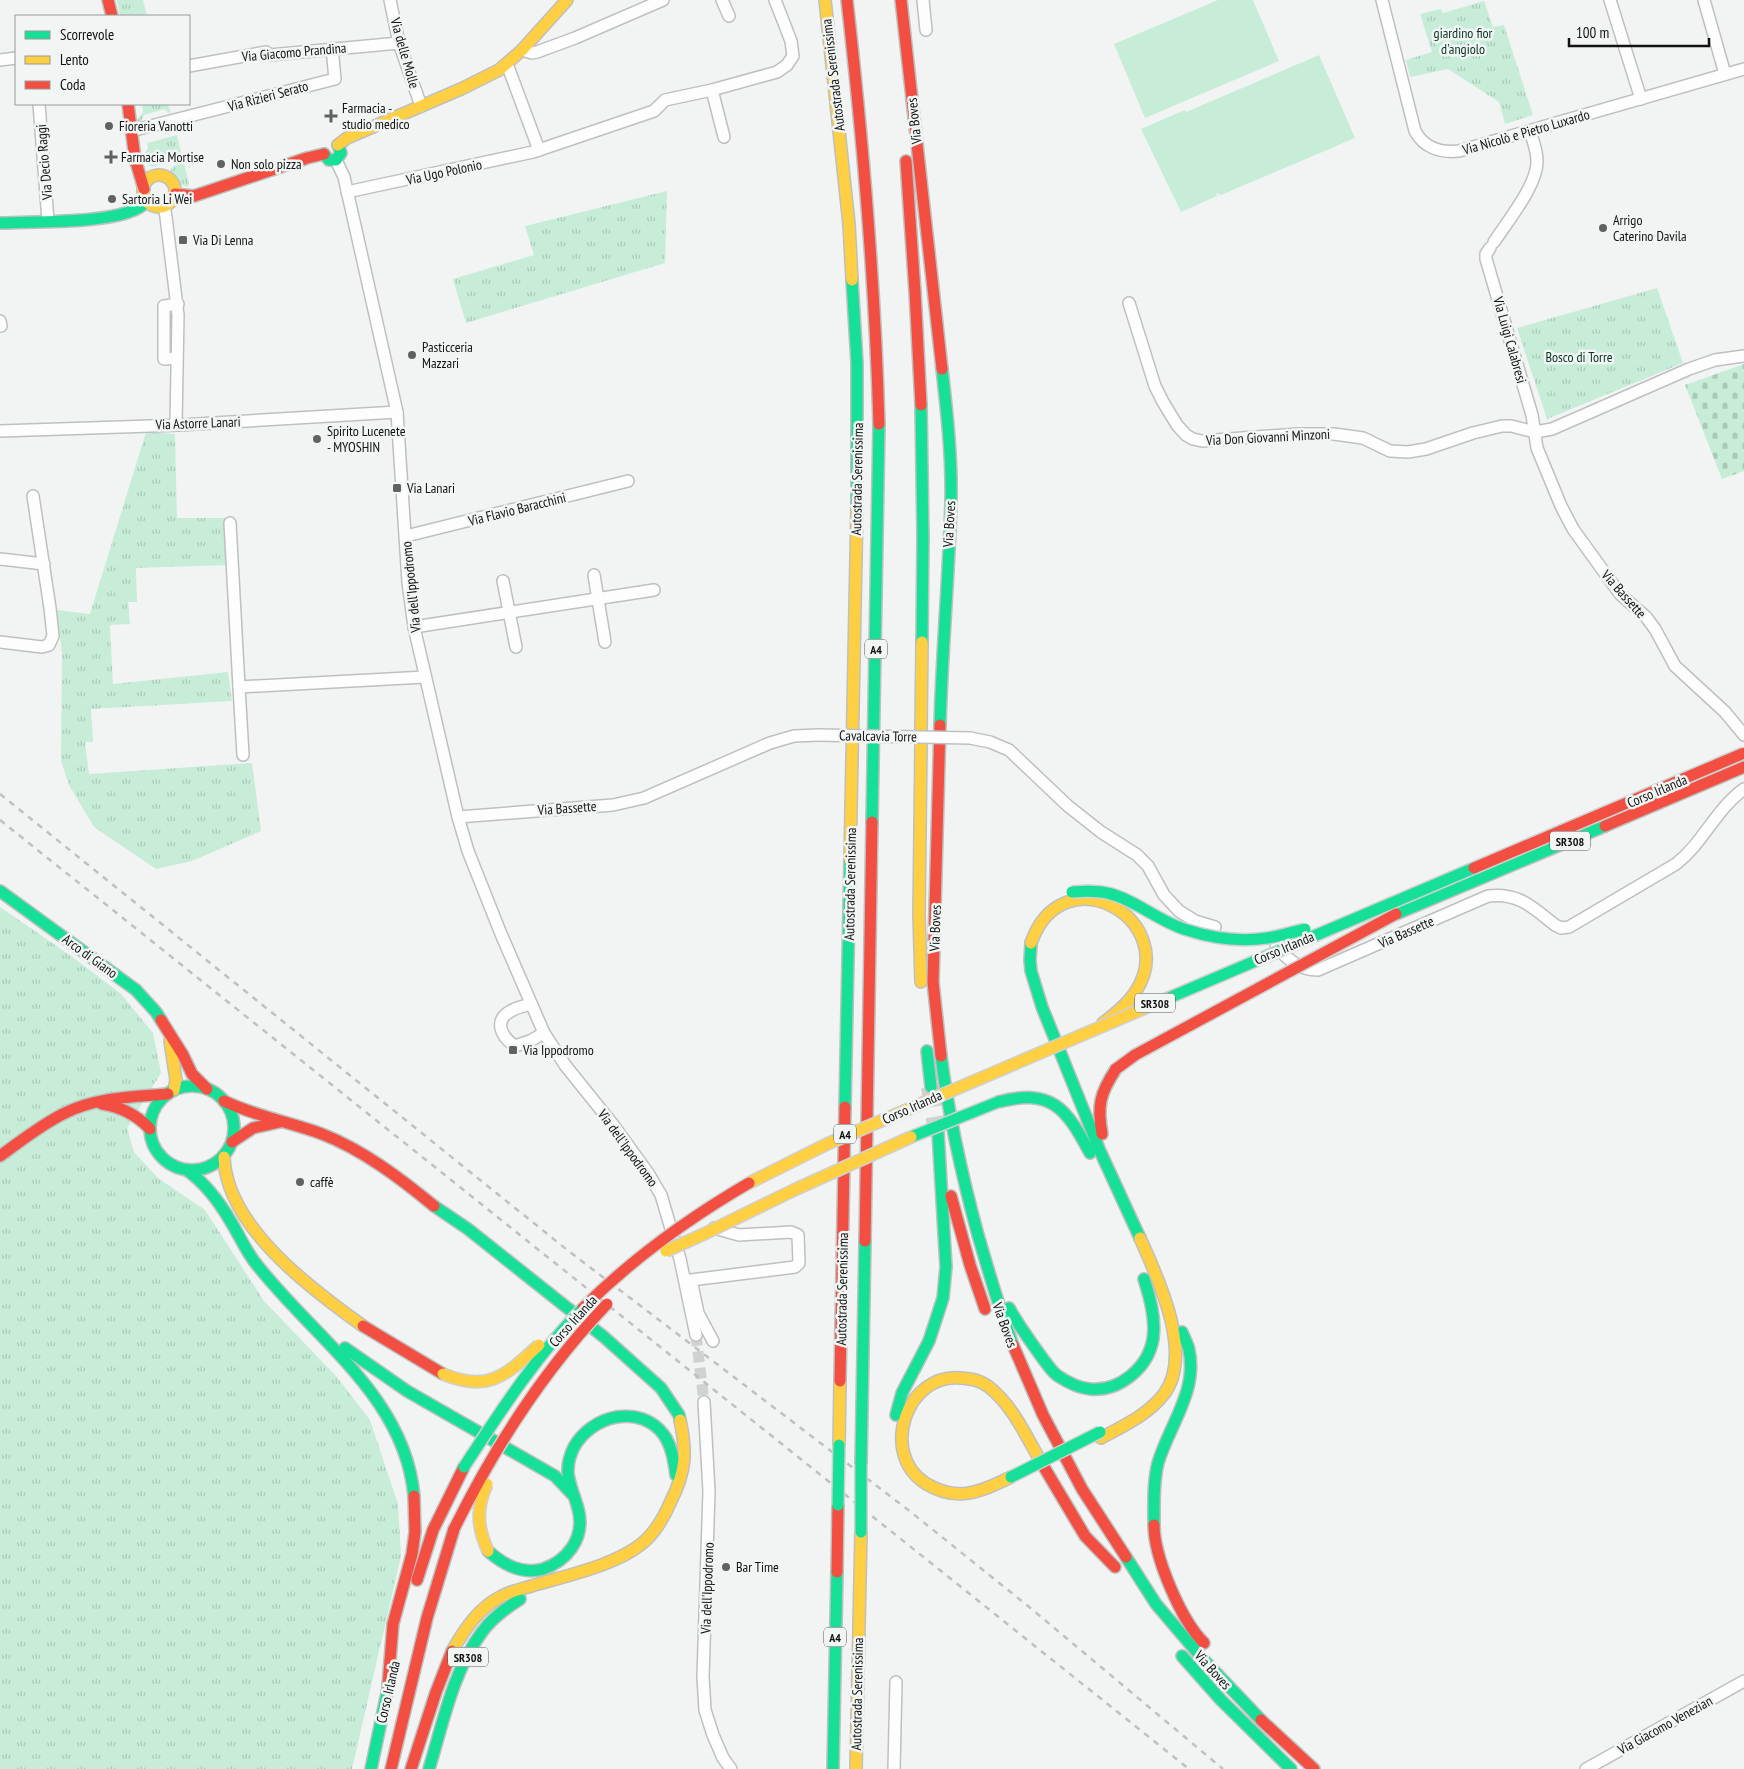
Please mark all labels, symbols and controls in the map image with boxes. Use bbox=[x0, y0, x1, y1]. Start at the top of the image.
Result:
legend bbox=[15, 15, 190, 105]
street label: Via delle Molle bbox=[386, 15, 424, 91]
scale bar bbox=[1569, 15, 1709, 47]
street label: Autostrada Serenissima bbox=[817, 18, 849, 132]
text: 100 m bbox=[1576, 23, 1609, 42]
park label: giardino fior d'angiolo bbox=[1434, 24, 1493, 58]
text: Scorrevole bbox=[60, 25, 114, 44]
street label: Via Giacomo Prandina bbox=[240, 38, 347, 66]
text: Lento bbox=[60, 50, 89, 69]
text: Coda bbox=[60, 75, 85, 94]
street label: Via Rizieri Serato bbox=[225, 77, 310, 116]
street label: Via Boves bbox=[903, 97, 925, 146]
place label: Farmacia - studio medico bbox=[342, 99, 410, 133]
street label: Via Nicolò e Pietro Luxardo bbox=[1459, 105, 1592, 159]
marker: Farmacia - studio medico bbox=[324, 109, 338, 123]
place label: Fioreria Vanotti bbox=[119, 117, 193, 135]
marker: Fioreria Vanotti bbox=[103, 120, 115, 132]
street label: Via Decio Raggi bbox=[32, 124, 56, 201]
place label: Farmacia Mortise bbox=[121, 148, 204, 166]
marker: Farmacia Mortise bbox=[105, 151, 117, 163]
place label: Non solo pizza bbox=[231, 155, 302, 173]
street label: Via Ugo Polonio bbox=[404, 155, 484, 189]
marker: Non solo pizza bbox=[215, 158, 227, 170]
place label: Sartoria Li Wei bbox=[122, 190, 192, 208]
marker: Sartoria Li Wei bbox=[106, 193, 118, 205]
place label: Arrigo Caterino Davila bbox=[1613, 211, 1687, 245]
marker: Arrigo Caterino Davila bbox=[1597, 222, 1609, 234]
place label: Via Di Lenna bbox=[192, 231, 253, 249]
marker: Via Di Lenna bbox=[177, 234, 189, 246]
street label: Via Luigi Calabresi bbox=[1489, 294, 1531, 385]
place label: Pasticceria Mazzari bbox=[422, 338, 473, 372]
park label: Bosco di Torre bbox=[1545, 348, 1613, 366]
marker: Pasticceria Mazzari bbox=[406, 349, 418, 361]
street label: Via Astorre Lanari bbox=[154, 413, 241, 434]
place label: Spirito Lucenete - MYOSHIN bbox=[327, 422, 406, 456]
street label: Autostrada Serenissima bbox=[847, 422, 867, 536]
street label: Via Don Giovanni Minzoni bbox=[1205, 425, 1330, 449]
marker: Spirito Lucenete - MYOSHIN bbox=[311, 433, 323, 445]
place label: Via Lanari bbox=[406, 479, 455, 497]
marker: Via Lanari bbox=[391, 482, 403, 494]
street label: Via Flavio Baracchini bbox=[465, 488, 568, 530]
street label: Via Boves bbox=[939, 500, 959, 549]
street label: Via dell'Ippodromo bbox=[397, 541, 425, 634]
street label: Via Bassette bbox=[1597, 565, 1651, 622]
road number: A4 bbox=[865, 640, 887, 659]
street label: Cavalcavia Torre bbox=[839, 726, 917, 746]
street label: Corso Irlanda bbox=[1624, 770, 1690, 812]
street label: Via Bassette bbox=[536, 797, 597, 819]
street label: Autostrada Serenissima bbox=[840, 827, 860, 941]
road number: SR308 bbox=[1550, 831, 1590, 850]
street label: Via Boves bbox=[925, 904, 945, 953]
street label: Via Bassette bbox=[1375, 912, 1437, 953]
street label: Corso Irlanda bbox=[1251, 927, 1317, 969]
street label: Arco di Giano bbox=[59, 930, 121, 982]
road number: SR308 bbox=[1135, 994, 1175, 1012]
place label: Via Ippodromo bbox=[522, 1041, 594, 1059]
marker: Via Ippodromo bbox=[507, 1044, 519, 1056]
street label: Corso Irlanda bbox=[879, 1086, 945, 1128]
street label: Via dell'Ippodromo bbox=[593, 1105, 662, 1190]
road number: A4 bbox=[834, 1124, 856, 1144]
place label: caffè bbox=[310, 1173, 334, 1191]
marker: caffè bbox=[294, 1176, 306, 1188]
street label: Autostrada Serenissima bbox=[832, 1232, 852, 1346]
street label: Corso Irlanda bbox=[545, 1291, 601, 1351]
street label: Via Boves bbox=[988, 1299, 1022, 1350]
street label: Via dell'Ippodromo bbox=[696, 1542, 718, 1635]
place label: Bar Time bbox=[736, 1558, 779, 1576]
marker: Bar Time bbox=[720, 1561, 732, 1573]
road number: A4 bbox=[824, 1628, 846, 1646]
street label: Autostrada Serenissima bbox=[847, 1637, 867, 1751]
street label: Via Boves bbox=[1190, 1646, 1235, 1694]
road number: SR308 bbox=[448, 1648, 488, 1666]
street label: Corso Irlanda bbox=[372, 1659, 404, 1725]
street label: Via Giacomo Venezian bbox=[1614, 1692, 1715, 1759]

